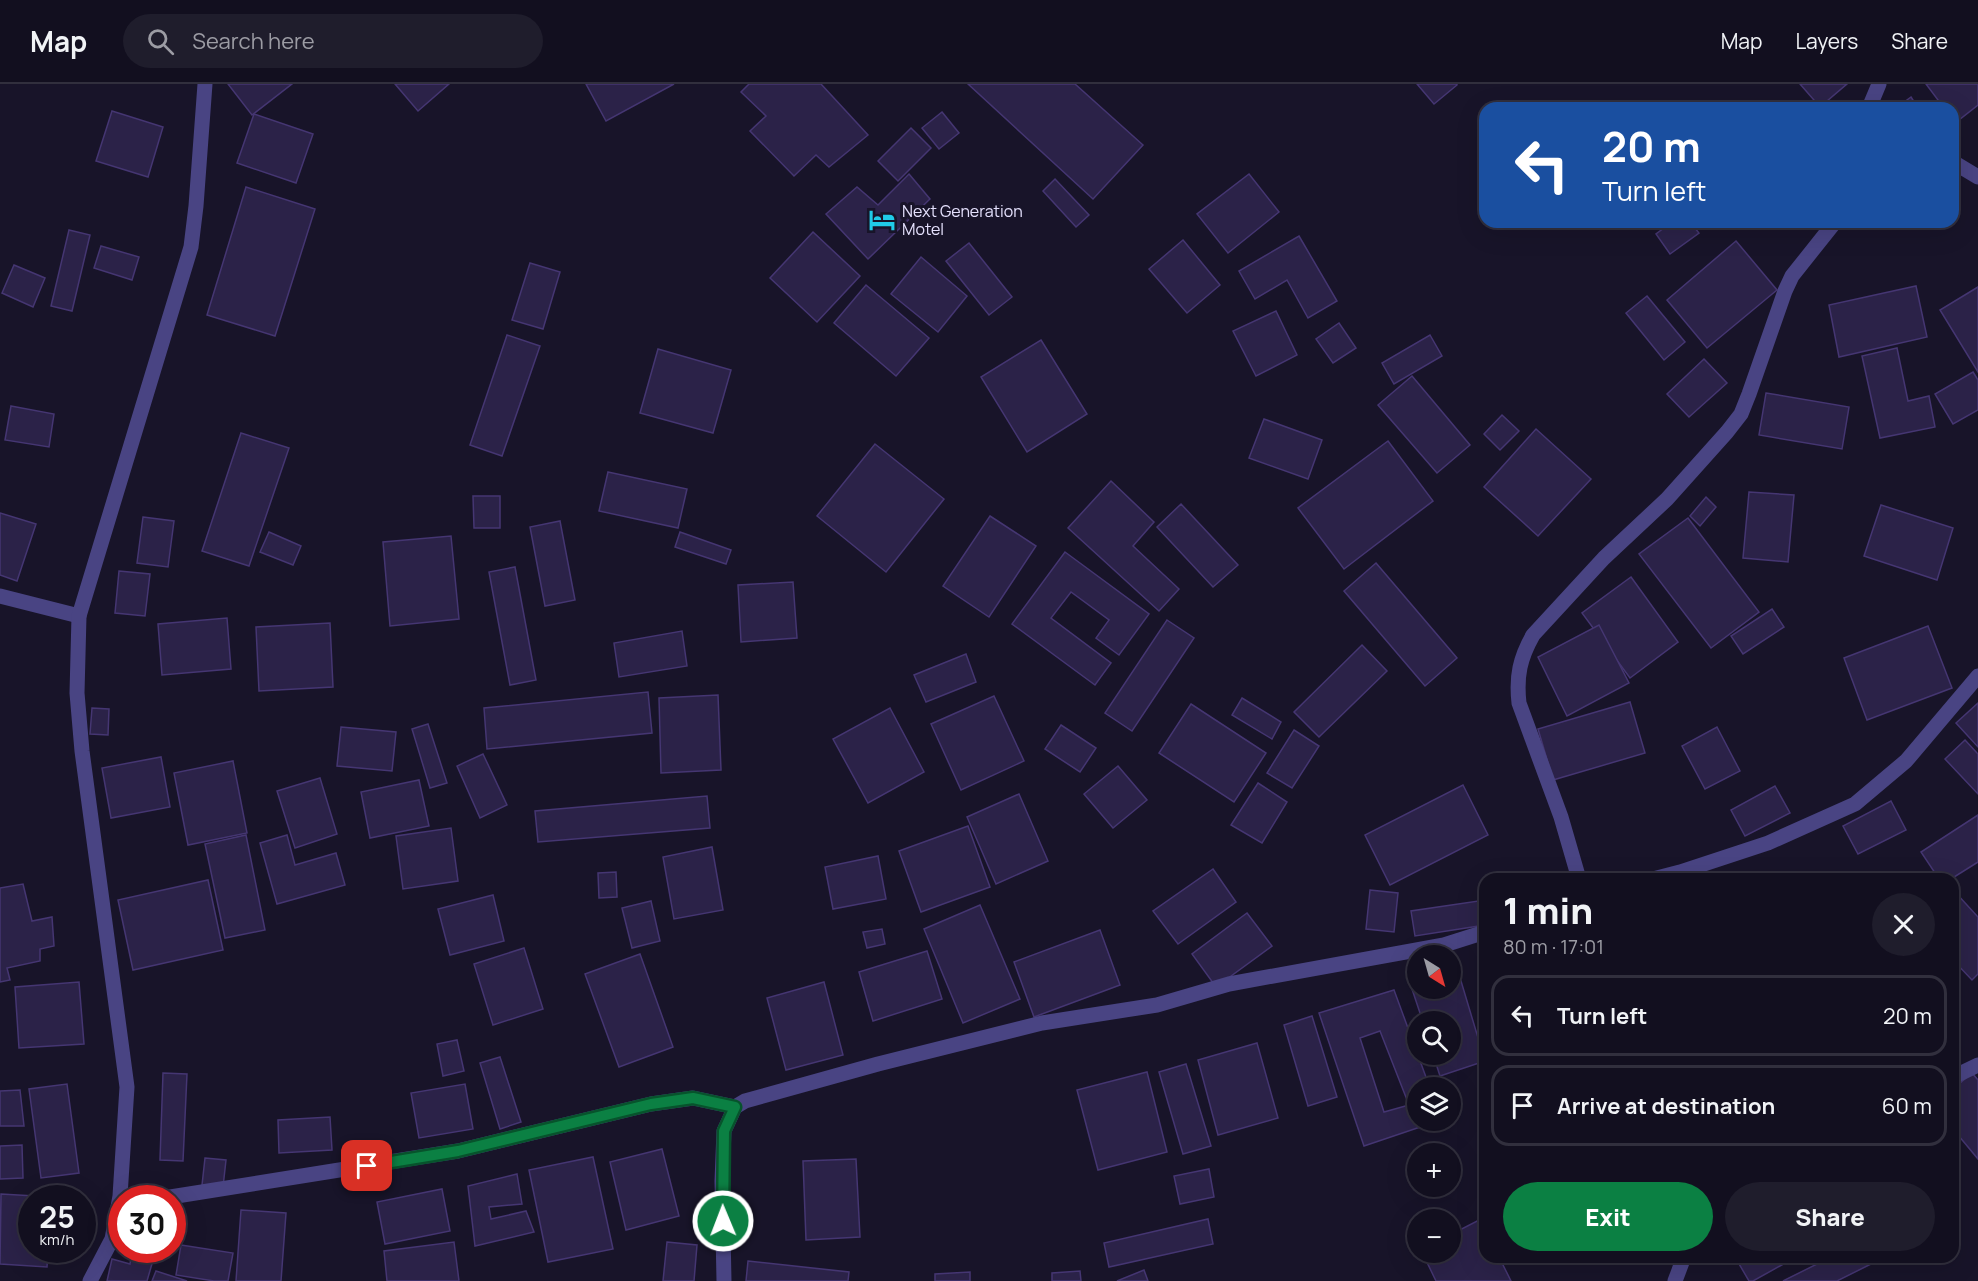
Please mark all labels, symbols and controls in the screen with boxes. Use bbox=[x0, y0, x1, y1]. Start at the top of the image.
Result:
search box bbox=[123, 14, 543, 68]
text: Map bbox=[30, 22, 87, 60]
icon: search bbox=[144, 25, 177, 58]
text: Search here bbox=[192, 26, 315, 56]
text: Map bbox=[1721, 27, 1762, 55]
text: Layers bbox=[1795, 27, 1858, 55]
text: Share bbox=[1891, 27, 1948, 55]
text: 20 m bbox=[1602, 117, 1701, 175]
icon: left bbox=[1503, 126, 1581, 204]
text: Turn left bbox=[1602, 172, 1706, 209]
place label: Next Generation Motel bbox=[902, 200, 1023, 240]
hotel icon: Next Generation Motel bbox=[867, 205, 897, 235]
text: 1 min bbox=[1503, 886, 1593, 935]
button: close bbox=[1872, 893, 1935, 956]
text: 80 m · 17:01 bbox=[1503, 933, 1604, 960]
north arrow bbox=[1407, 945, 1461, 999]
map controls bbox=[1407, 945, 1461, 1263]
icon: left bbox=[1506, 999, 1539, 1032]
text: Turn left bbox=[1557, 1001, 1647, 1031]
text: 20 m bbox=[1883, 1001, 1932, 1031]
button: search bbox=[1407, 1011, 1461, 1065]
button: layers bbox=[1407, 1077, 1461, 1131]
icon: arrive bbox=[1506, 1089, 1539, 1122]
text: Arrive at destination bbox=[1557, 1091, 1775, 1121]
text: 60 m bbox=[1882, 1091, 1932, 1121]
pin bbox=[341, 1140, 392, 1191]
button: + bbox=[1407, 1143, 1461, 1197]
icon: arrive bbox=[350, 1149, 383, 1182]
button: Exit bbox=[1503, 1182, 1713, 1251]
button: Share bbox=[1725, 1182, 1935, 1251]
speed limit sign: 30 bbox=[108, 1185, 186, 1263]
position arrow bbox=[691, 1189, 755, 1253]
text: 25 bbox=[39, 1196, 75, 1237]
button: − bbox=[1407, 1209, 1461, 1263]
text: km/h bbox=[40, 1229, 74, 1250]

